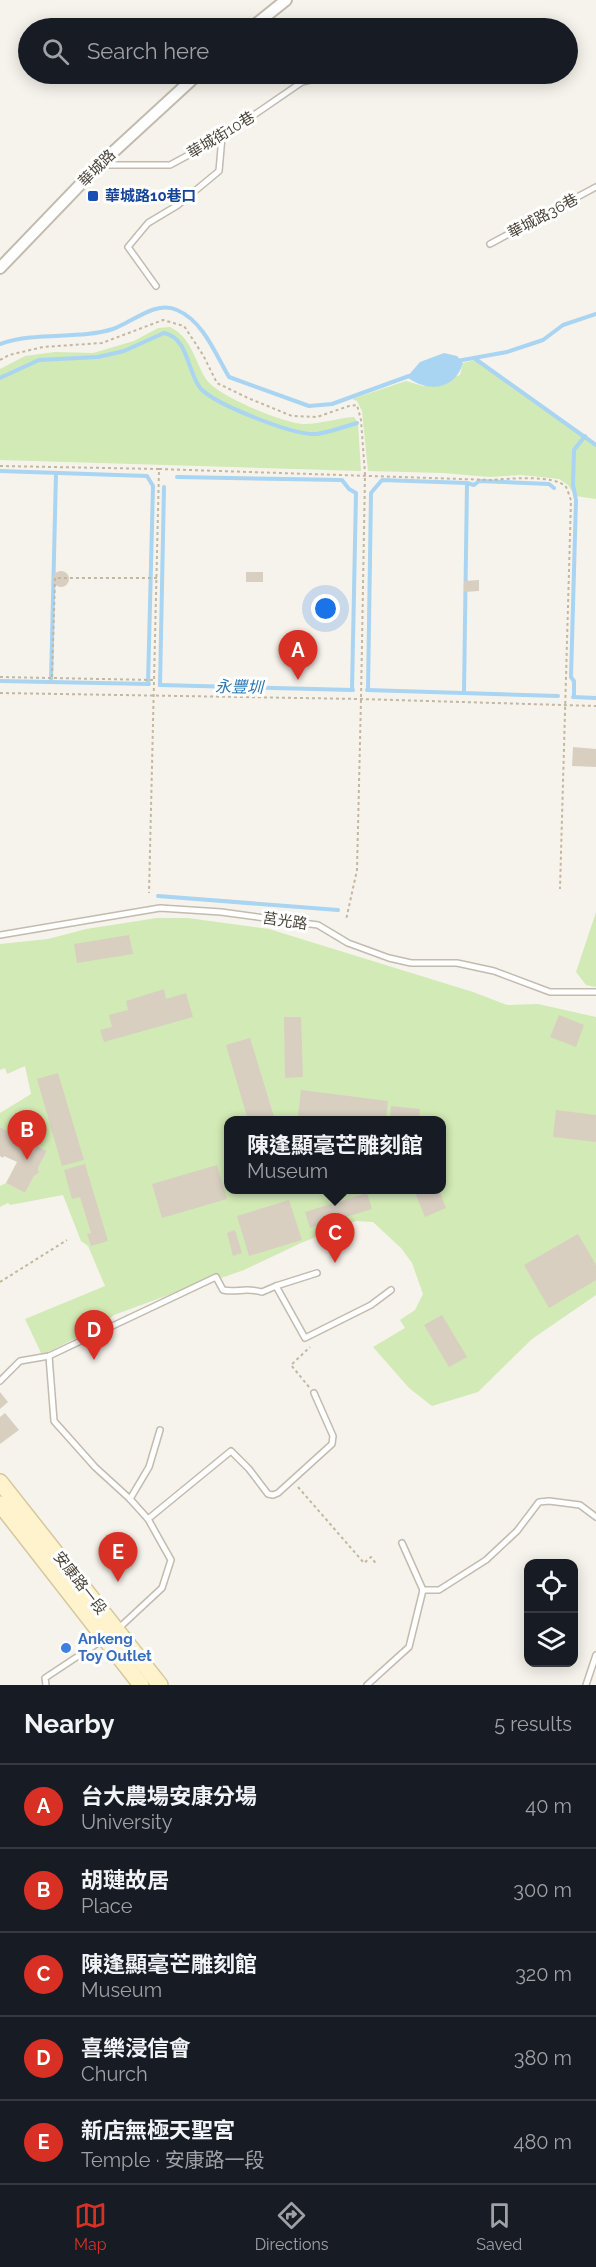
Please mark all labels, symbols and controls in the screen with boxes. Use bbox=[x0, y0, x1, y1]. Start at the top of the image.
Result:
search box bbox=[18, 18, 578, 84]
icon: search bbox=[39, 35, 72, 68]
text: Search here bbox=[87, 38, 209, 64]
street label: 華城街10巷 bbox=[184, 108, 258, 162]
street label: 華城路 bbox=[75, 146, 119, 190]
place label: 華城路10巷口 bbox=[105, 187, 197, 205]
marker: 華城路10巷口 bbox=[86, 189, 100, 203]
street label: 華城路36巷 bbox=[505, 190, 581, 242]
your location bbox=[311, 594, 340, 623]
pin: A bbox=[278, 630, 318, 680]
water label: 永豐圳 bbox=[215, 677, 265, 697]
street label: 莒光路 bbox=[261, 909, 309, 933]
pin: B bbox=[8, 1110, 46, 1160]
popup bbox=[224, 1116, 446, 1194]
text: 陳逢顯毫芒雕刻館 bbox=[247, 1132, 423, 1158]
text: Museum bbox=[247, 1159, 328, 1183]
pin: C bbox=[316, 1214, 354, 1263]
pin: D bbox=[74, 1310, 113, 1360]
pin: E bbox=[98, 1532, 138, 1582]
street label: 安康路一段 bbox=[50, 1548, 110, 1618]
map controls bbox=[524, 1559, 578, 1667]
button: locate bbox=[524, 1559, 578, 1613]
button: layers bbox=[524, 1613, 578, 1667]
place label: Ankeng Toy Outlet bbox=[78, 1630, 152, 1665]
marker: Ankeng Toy Outlet bbox=[59, 1641, 73, 1655]
text: Nearby bbox=[24, 1709, 114, 1739]
text: 5 results bbox=[494, 1712, 572, 1736]
text: 台大農場安康分場 bbox=[81, 1783, 257, 1809]
text: A bbox=[37, 1794, 50, 1818]
text: 40 m bbox=[525, 1794, 572, 1818]
text: University bbox=[81, 1810, 173, 1834]
text: 胡璉故居 bbox=[81, 1867, 169, 1893]
text: B bbox=[37, 1878, 50, 1902]
text: 300 m bbox=[513, 1878, 572, 1902]
text: Place bbox=[81, 1894, 132, 1918]
text: 陳逢顯毫芒雕刻館 bbox=[81, 1951, 257, 1977]
text: C bbox=[37, 1962, 50, 1986]
text: 320 m bbox=[515, 1962, 572, 1986]
text: Museum bbox=[81, 1978, 162, 2002]
text: 喜樂浸信會 bbox=[81, 2035, 191, 2061]
text: D bbox=[36, 2046, 51, 2070]
text: 380 m bbox=[514, 2046, 572, 2070]
text: Church bbox=[81, 2062, 148, 2086]
text: 新店無極天聖宮 bbox=[81, 2117, 235, 2143]
text: E bbox=[37, 2130, 50, 2154]
text: 480 m bbox=[514, 2130, 572, 2154]
text: Temple · 安康路一段 bbox=[81, 2148, 265, 2172]
tab: Map bbox=[74, 2199, 107, 2254]
tab: Directions bbox=[255, 2199, 329, 2254]
tab: Saved bbox=[476, 2199, 522, 2254]

